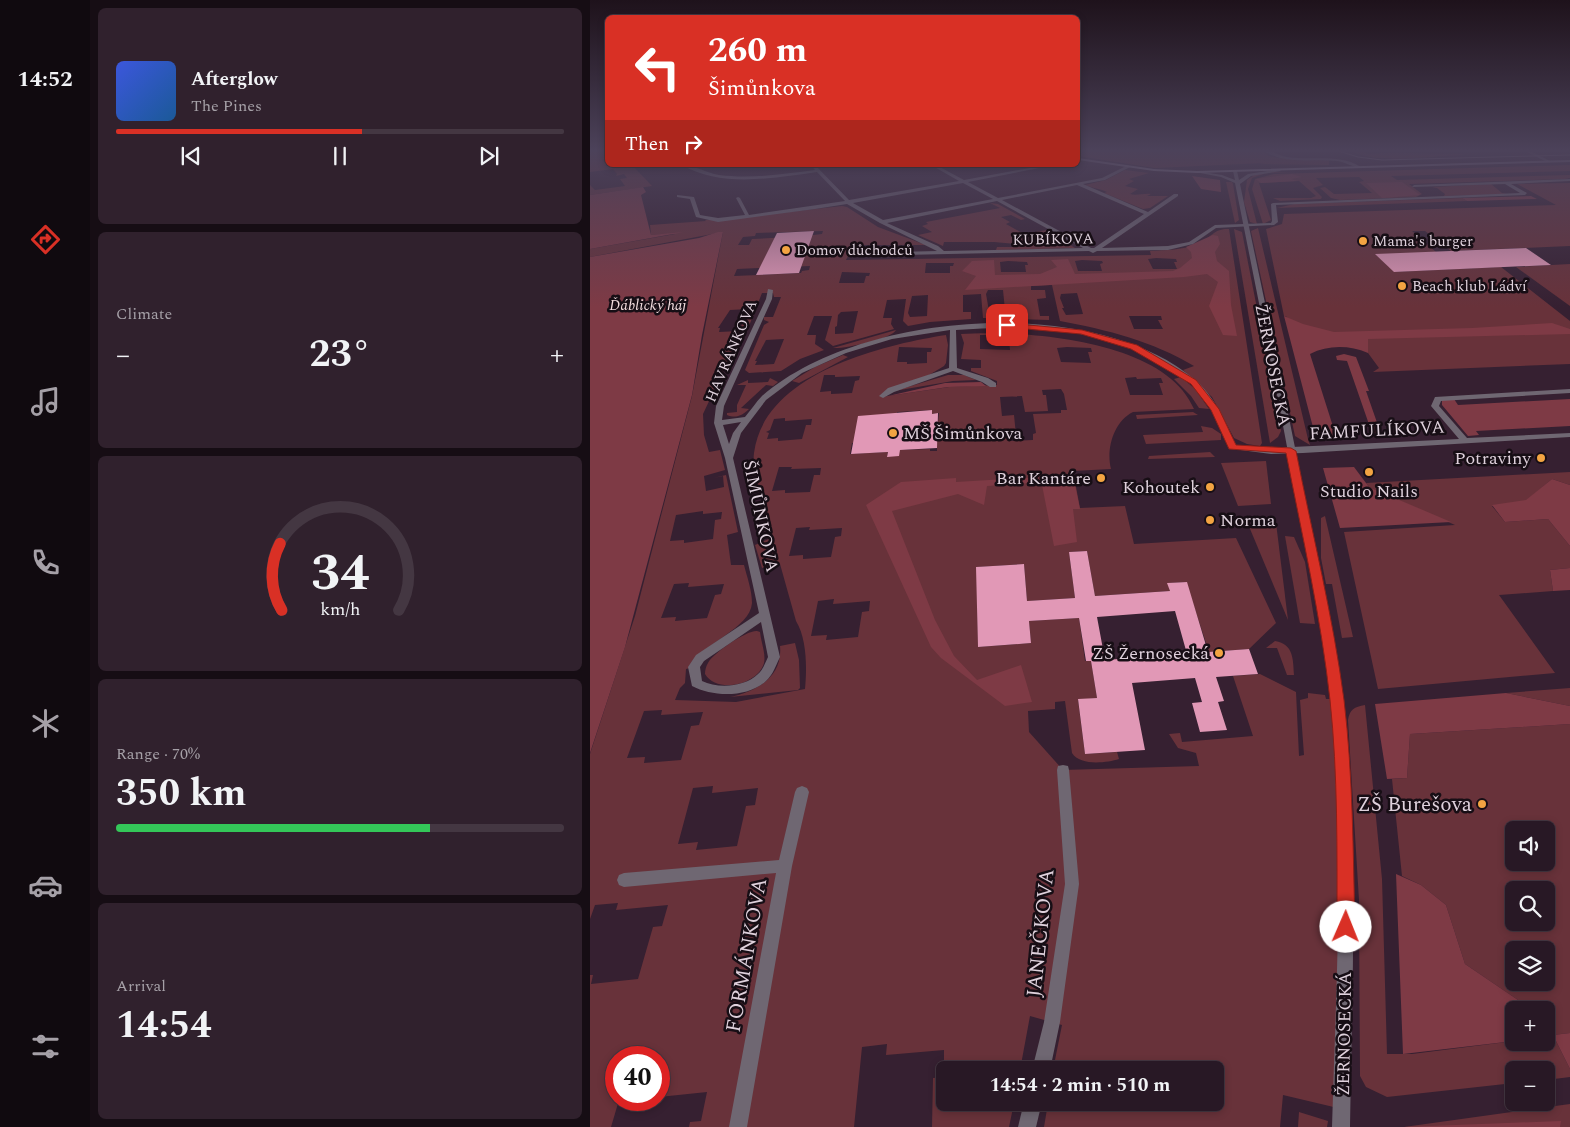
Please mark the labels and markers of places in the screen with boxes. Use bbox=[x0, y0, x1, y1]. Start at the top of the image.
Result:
place label: Mama's burger bbox=[1373, 230, 1473, 253]
marker: Mama's burger bbox=[1357, 235, 1369, 247]
place label: Domov důchodců bbox=[796, 239, 913, 262]
marker: Domov důchodců bbox=[780, 244, 792, 256]
place label: Beach klub Ládví bbox=[1412, 275, 1528, 298]
marker: Beach klub Ládví bbox=[1396, 280, 1408, 292]
pin bbox=[986, 304, 1028, 346]
place label: MŠ Šimůnkova bbox=[903, 420, 1023, 447]
marker: MŠ Šimůnkova bbox=[887, 427, 899, 439]
place label: Potraviny bbox=[1454, 445, 1532, 472]
marker: Potraviny bbox=[1535, 452, 1547, 464]
place label: Bar Kantáre bbox=[996, 465, 1091, 492]
marker: Studio Nails bbox=[1363, 466, 1375, 478]
marker: Bar Kantáre bbox=[1095, 472, 1107, 484]
place label: Kohoutek bbox=[1122, 474, 1200, 501]
place label: Studio Nails bbox=[1320, 478, 1418, 505]
marker: Kohoutek bbox=[1204, 481, 1216, 493]
place label: Norma bbox=[1220, 507, 1276, 534]
marker: Norma bbox=[1204, 514, 1216, 526]
place label: ZŠ Žernosecká bbox=[1092, 640, 1209, 667]
marker: ZŠ Žernosecká bbox=[1213, 647, 1225, 659]
place label: ZŠ Burešova bbox=[1357, 789, 1473, 821]
marker: ZŠ Burešova bbox=[1476, 798, 1488, 810]

